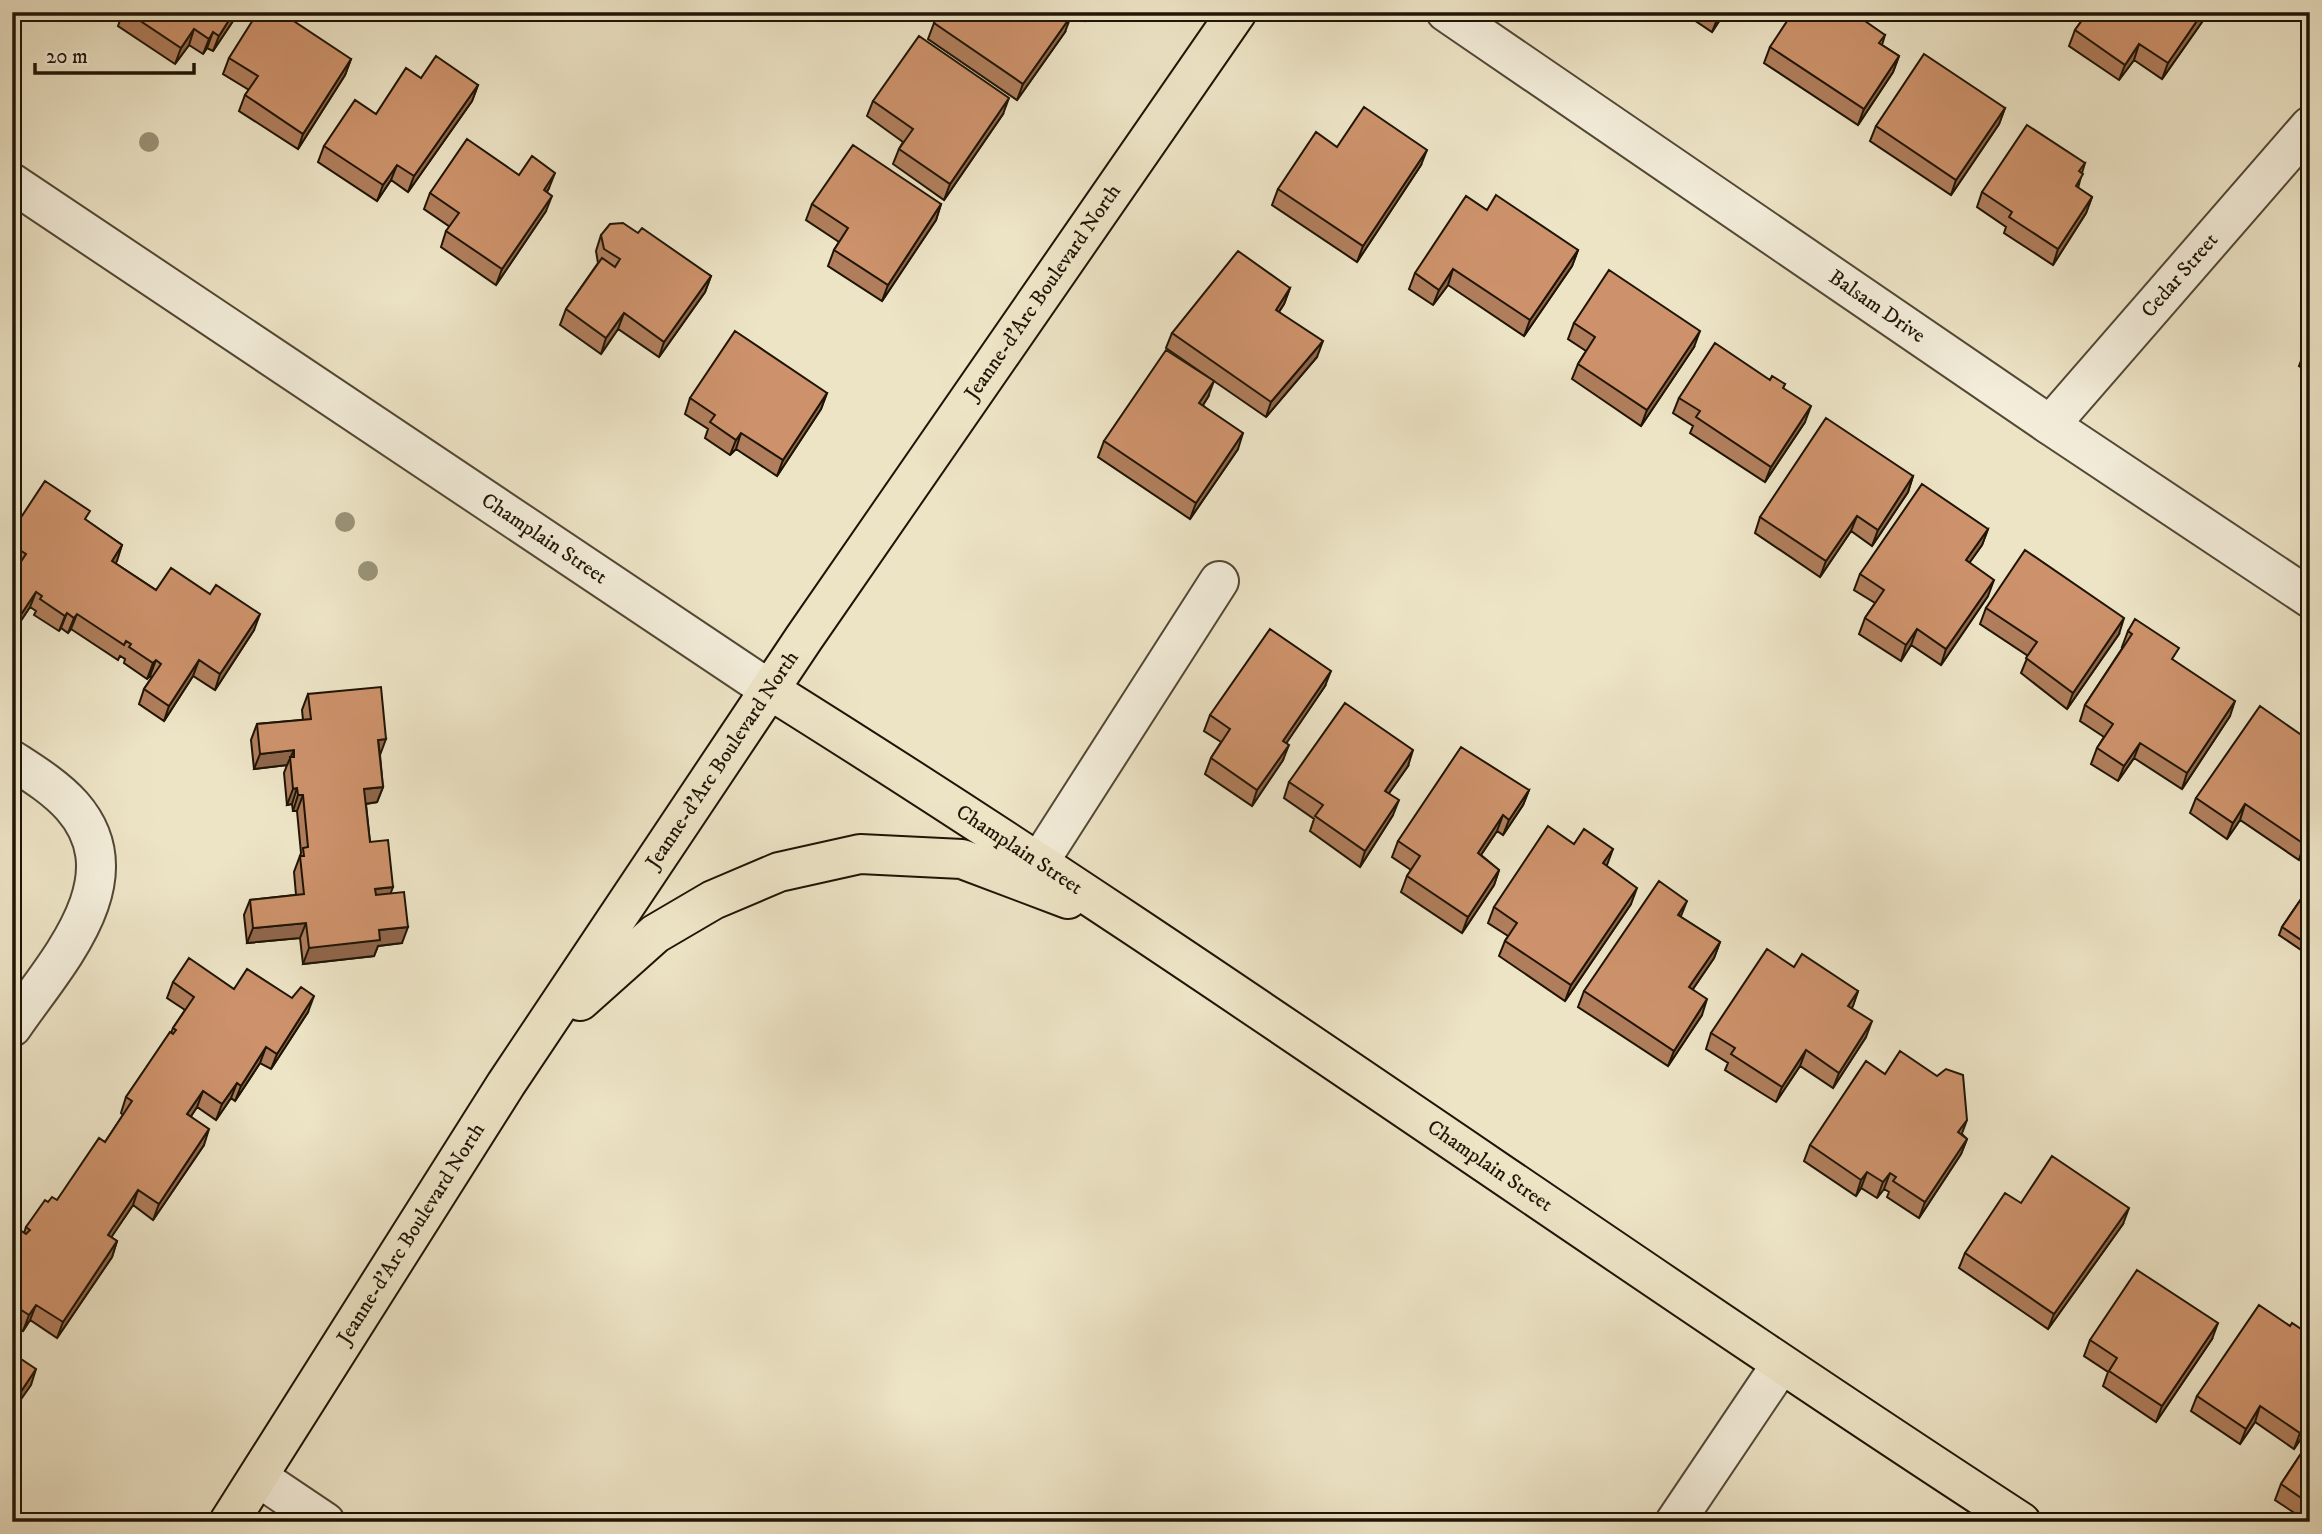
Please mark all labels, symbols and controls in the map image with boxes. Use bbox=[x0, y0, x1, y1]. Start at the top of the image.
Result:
scale bar bbox=[35, 32, 194, 76]
text: 20 m bbox=[46, 44, 88, 70]
street label: Jeanne-d'Arc Boulevard North bbox=[958, 179, 1127, 407]
street label: Cedar Street bbox=[2136, 228, 2224, 323]
street label: Balsam Drive bbox=[1824, 264, 1931, 349]
street label: Champlain Street bbox=[476, 487, 612, 590]
street label: Jeanne-d'Arc Boulevard North bbox=[639, 646, 805, 876]
street label: Champlain Street bbox=[951, 799, 1088, 901]
street label: Champlain Street bbox=[1422, 1114, 1558, 1218]
street label: Jeanne-d'Arc Boulevard North bbox=[331, 1118, 491, 1351]

